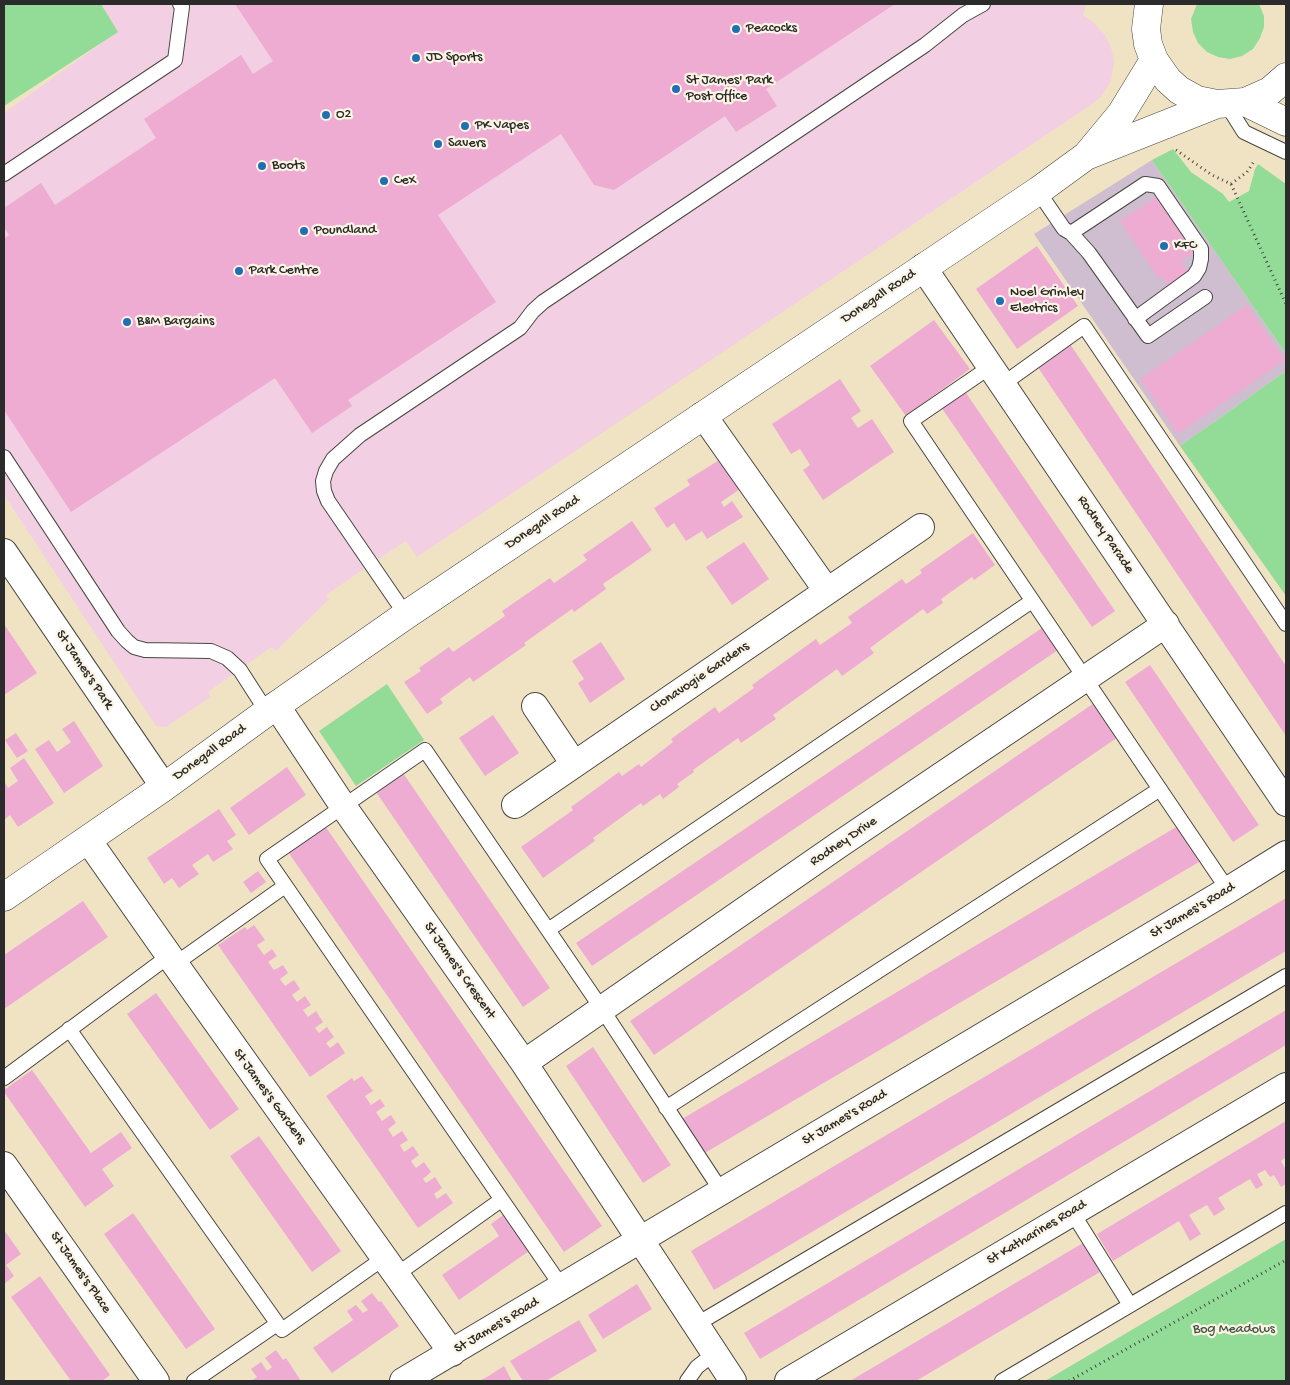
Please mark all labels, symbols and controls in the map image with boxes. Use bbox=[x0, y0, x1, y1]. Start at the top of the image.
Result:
place label: Peacocks bbox=[746, 21, 797, 37]
marker: Peacocks bbox=[730, 23, 742, 35]
place label: JD Sports bbox=[426, 50, 482, 66]
marker: JD Sports bbox=[410, 52, 422, 64]
place label: St James' Park Post Office bbox=[686, 73, 773, 105]
marker: St James' Park Post Office bbox=[670, 83, 682, 95]
place label: O2 bbox=[336, 107, 351, 123]
marker: O2 bbox=[320, 109, 332, 121]
place label: PK Vapes bbox=[475, 118, 529, 134]
marker: PK Vapes bbox=[459, 120, 471, 132]
place label: Savers bbox=[448, 136, 486, 152]
marker: Savers bbox=[432, 138, 444, 150]
place label: Boots bbox=[272, 158, 305, 174]
marker: Boots bbox=[256, 160, 268, 172]
place label: CeX bbox=[394, 173, 416, 189]
marker: CeX bbox=[378, 175, 390, 187]
place label: Poundland bbox=[314, 223, 376, 239]
marker: Poundland bbox=[298, 225, 310, 237]
place label: KFC bbox=[1174, 238, 1196, 254]
marker: KFC bbox=[1158, 240, 1170, 252]
place label: Park Centre bbox=[249, 263, 318, 279]
marker: Park Centre bbox=[233, 265, 245, 277]
street label: Donegall Road bbox=[839, 266, 919, 328]
place label: Noel Grimley Electrics bbox=[1010, 285, 1084, 318]
marker: Noel Grimley Electrics bbox=[994, 295, 1006, 307]
place label: B&M Bargains bbox=[137, 314, 214, 330]
marker: B&M Bargains bbox=[121, 316, 133, 328]
street label: Donegall Road bbox=[503, 492, 583, 554]
street label: Rodney Parade bbox=[1073, 493, 1137, 577]
street label: St James's Park bbox=[51, 627, 117, 713]
street label: Clonavogie Gardens bbox=[647, 639, 753, 717]
street label: Donegall Road bbox=[170, 721, 250, 785]
street label: Rodney Drive bbox=[807, 813, 881, 871]
street label: St James's Road bbox=[1148, 879, 1238, 943]
street label: St James's Crescent bbox=[419, 919, 499, 1023]
street label: St James's Gardens bbox=[229, 1046, 309, 1148]
street label: St James's Road bbox=[800, 1086, 890, 1150]
street label: St Katharines Road bbox=[984, 1197, 1090, 1269]
street label: St James's Place bbox=[46, 1229, 114, 1317]
street label: St James's Road bbox=[452, 1294, 542, 1358]
park label: Bog Meadows bbox=[1193, 1322, 1275, 1338]

